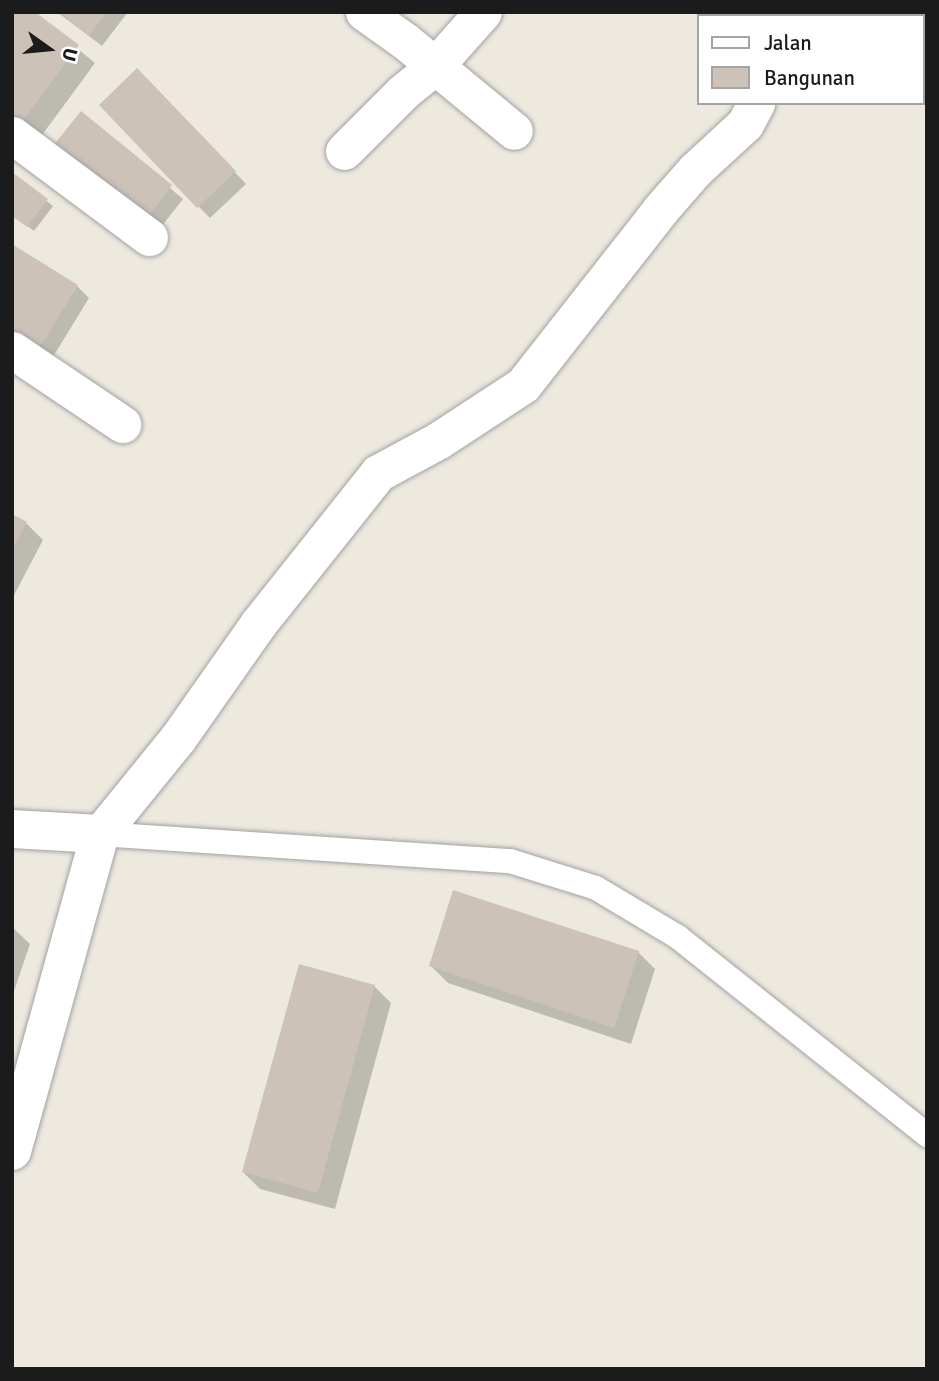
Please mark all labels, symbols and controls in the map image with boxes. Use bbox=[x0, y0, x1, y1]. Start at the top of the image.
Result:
north arrow bbox=[14, 14, 84, 84]
legend bbox=[698, 14, 925, 105]
text: Jalan bbox=[764, 30, 812, 56]
text: U bbox=[56, 45, 83, 64]
text: Bangunan bbox=[764, 65, 855, 91]

